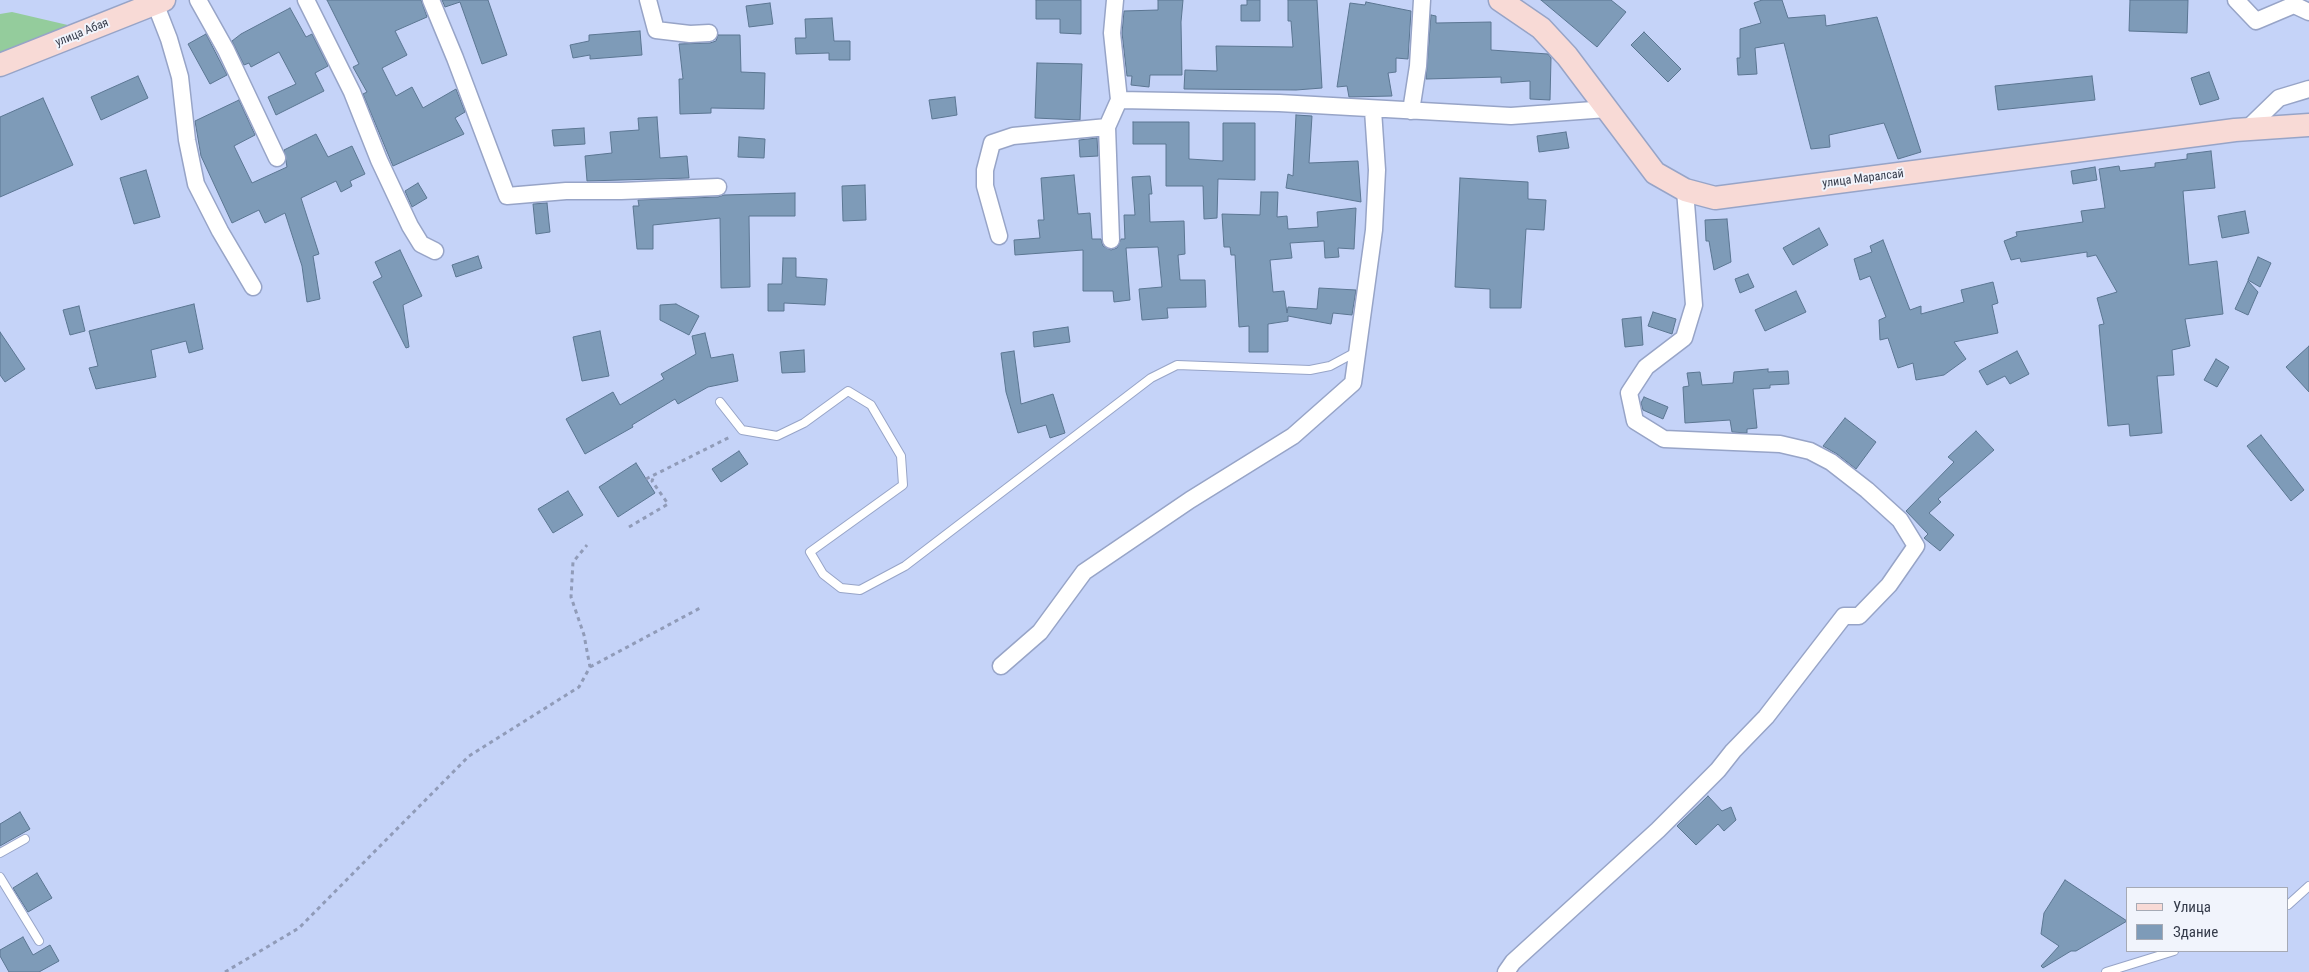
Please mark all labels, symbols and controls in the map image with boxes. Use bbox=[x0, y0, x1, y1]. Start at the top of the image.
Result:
street label: улица Абая bbox=[53, 16, 111, 50]
street label: улица Маралсай bbox=[1822, 167, 1904, 191]
legend bbox=[2126, 887, 2289, 952]
text: Улица bbox=[2173, 898, 2211, 916]
text: Здание bbox=[2173, 923, 2218, 941]

